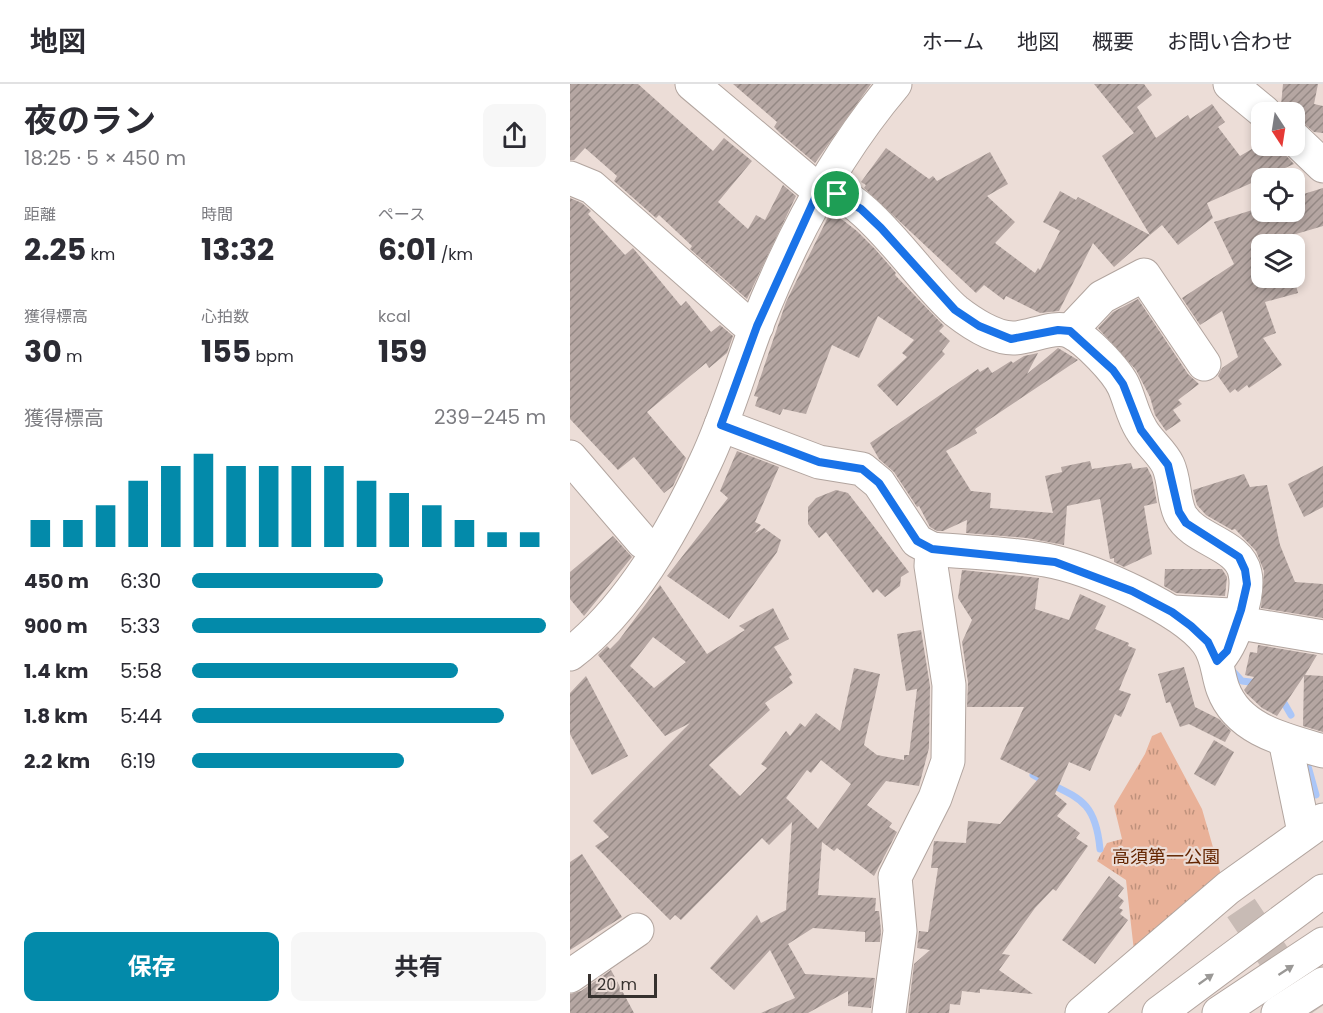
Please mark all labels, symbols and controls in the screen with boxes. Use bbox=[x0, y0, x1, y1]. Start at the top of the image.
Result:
text: 地図 bbox=[30, 22, 86, 61]
text: ホーム bbox=[922, 27, 984, 56]
text: 地図 bbox=[1017, 27, 1059, 56]
text: 概要 bbox=[1092, 27, 1134, 56]
text: お問い合わせ bbox=[1167, 27, 1293, 56]
text: 夜のラン bbox=[24, 97, 156, 144]
north arrow bbox=[1251, 102, 1305, 156]
map controls bbox=[1251, 102, 1305, 288]
button: share bbox=[483, 104, 546, 167]
text: 18:25 · 5 × 450 m bbox=[24, 144, 186, 172]
pin bbox=[811, 168, 862, 219]
button: locate bbox=[1251, 168, 1305, 222]
icon: arrive bbox=[820, 177, 853, 210]
text: 距離 bbox=[24, 203, 56, 226]
text: 時間 bbox=[201, 203, 233, 226]
text: ペース bbox=[378, 203, 425, 226]
text: 2.25 bbox=[24, 228, 86, 271]
text: 13:32 bbox=[201, 228, 274, 271]
text: 6:01 bbox=[378, 228, 436, 271]
button: layers bbox=[1251, 234, 1305, 288]
text: km bbox=[86, 243, 115, 266]
text: /km bbox=[436, 243, 473, 266]
text: 獲得標高 bbox=[24, 305, 88, 328]
text: 心拍数 bbox=[201, 305, 249, 328]
text: kcal bbox=[378, 305, 411, 328]
text: 30 bbox=[24, 330, 62, 373]
text: 155 bbox=[201, 330, 251, 373]
text: 159 bbox=[378, 330, 427, 373]
text: m bbox=[62, 345, 82, 368]
text: bpm bbox=[251, 345, 294, 368]
text: 239–245 m bbox=[434, 403, 546, 431]
text: 獲得標高 bbox=[24, 404, 104, 432]
text: 450 m bbox=[24, 567, 89, 595]
text: 6:30 bbox=[120, 567, 161, 595]
text: 900 m bbox=[24, 612, 88, 640]
text: 5:33 bbox=[120, 612, 160, 640]
text: 1.4 km bbox=[24, 657, 88, 685]
text: 5:58 bbox=[120, 657, 162, 685]
text: 1.8 km bbox=[24, 702, 88, 730]
text: 5:44 bbox=[120, 702, 162, 730]
text: 2.2 km bbox=[24, 747, 90, 775]
text: 6:19 bbox=[120, 747, 156, 775]
park label: 高須第一公園 bbox=[1112, 844, 1220, 869]
button: 保存 bbox=[24, 932, 279, 1001]
button: 共有 bbox=[291, 932, 546, 1001]
one-way arrow bbox=[1278, 965, 1294, 976]
scale bar bbox=[588, 971, 657, 998]
text: 20 m bbox=[597, 973, 637, 996]
one-way arrow bbox=[1198, 973, 1214, 985]

